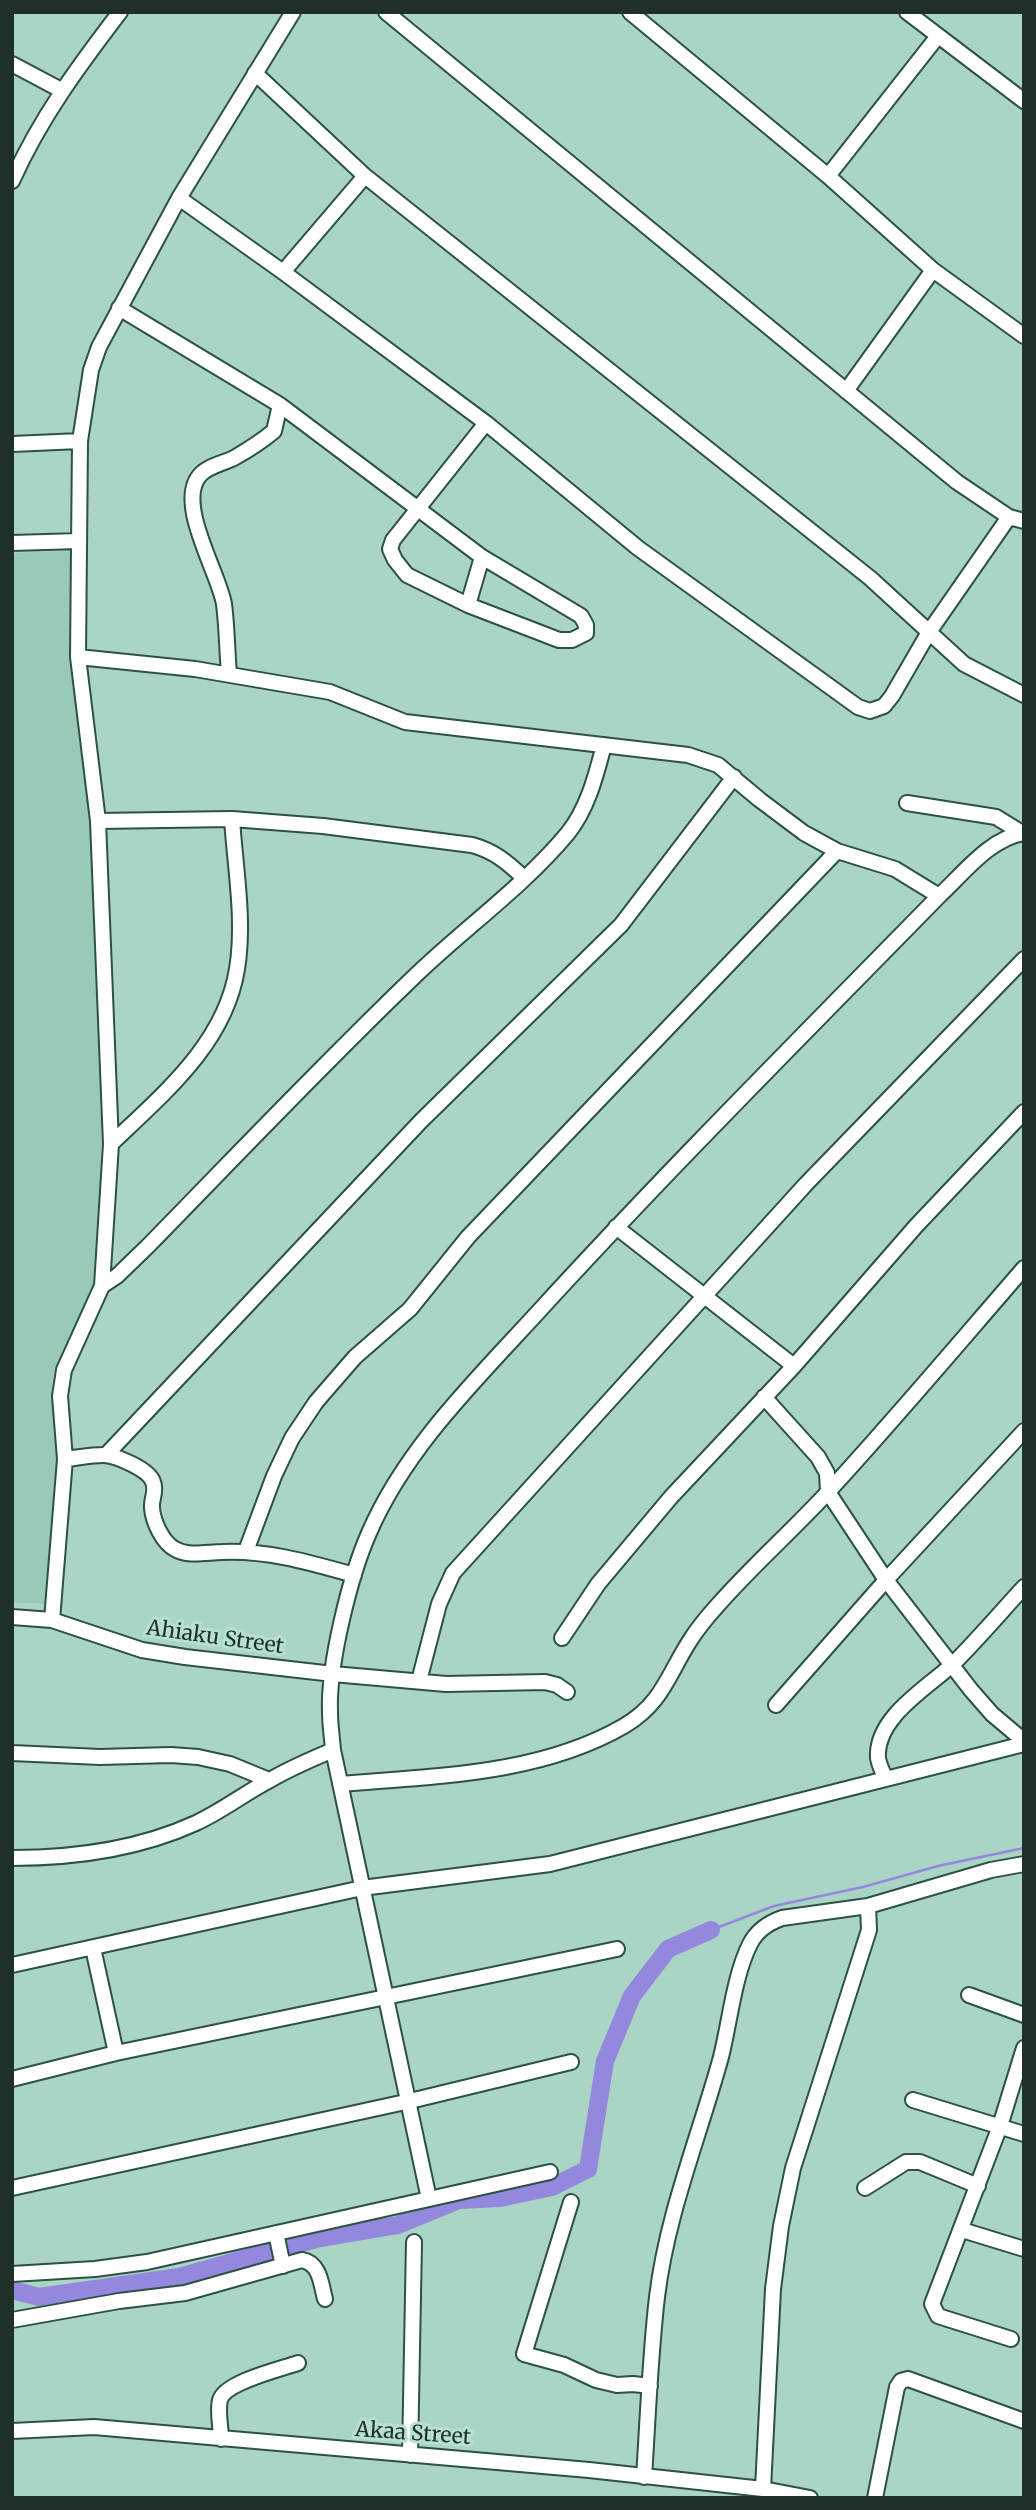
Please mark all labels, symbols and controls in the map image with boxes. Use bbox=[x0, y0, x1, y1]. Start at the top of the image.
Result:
street label: Ahiaku Street bbox=[145, 1616, 285, 1660]
street label: Akaa Street bbox=[354, 2417, 472, 2451]

